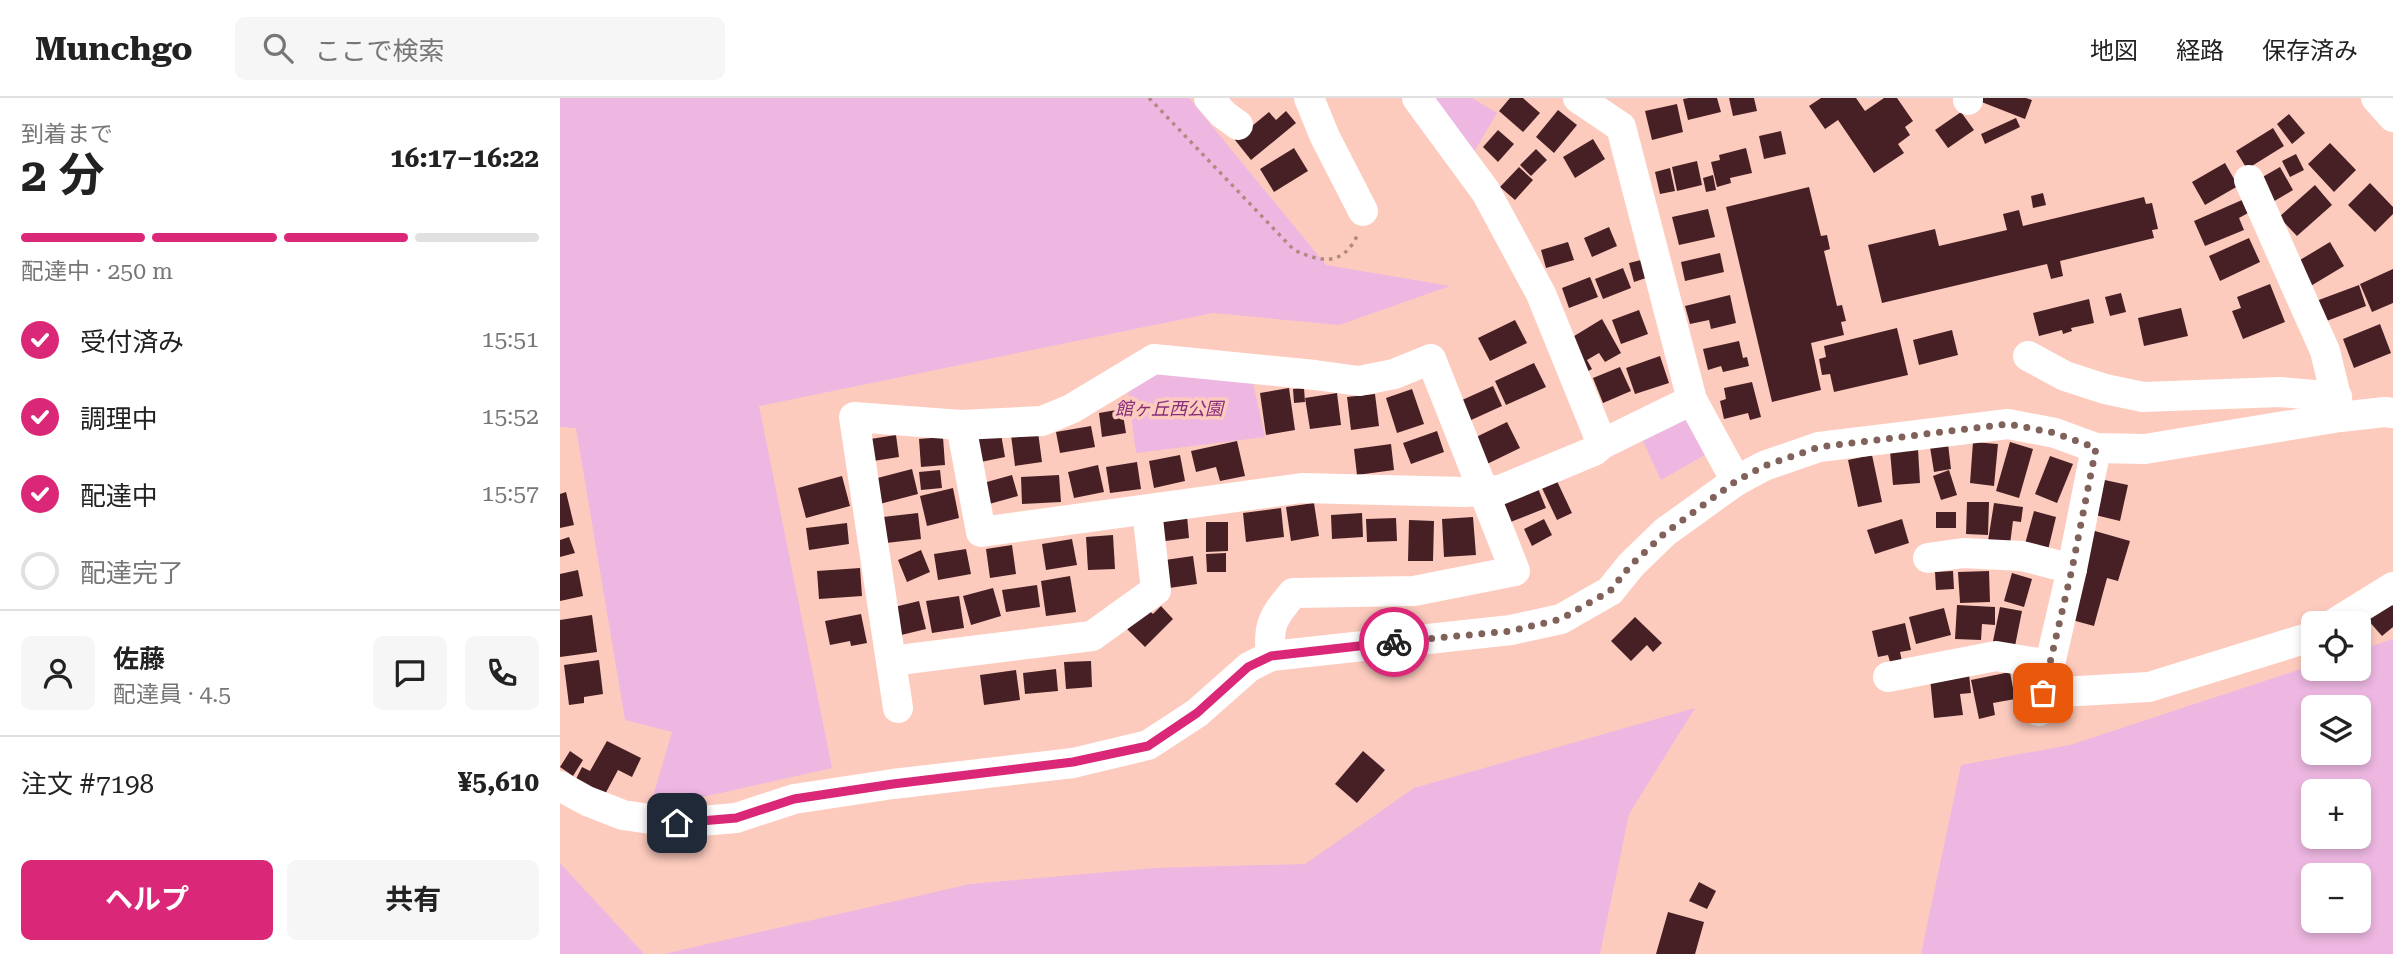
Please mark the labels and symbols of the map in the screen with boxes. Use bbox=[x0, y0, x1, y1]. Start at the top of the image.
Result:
park label: 館ヶ丘西公園 bbox=[1115, 398, 1226, 419]
courier bbox=[1359, 607, 1429, 677]
pin bbox=[2013, 663, 2073, 723]
pin bbox=[647, 793, 707, 853]

